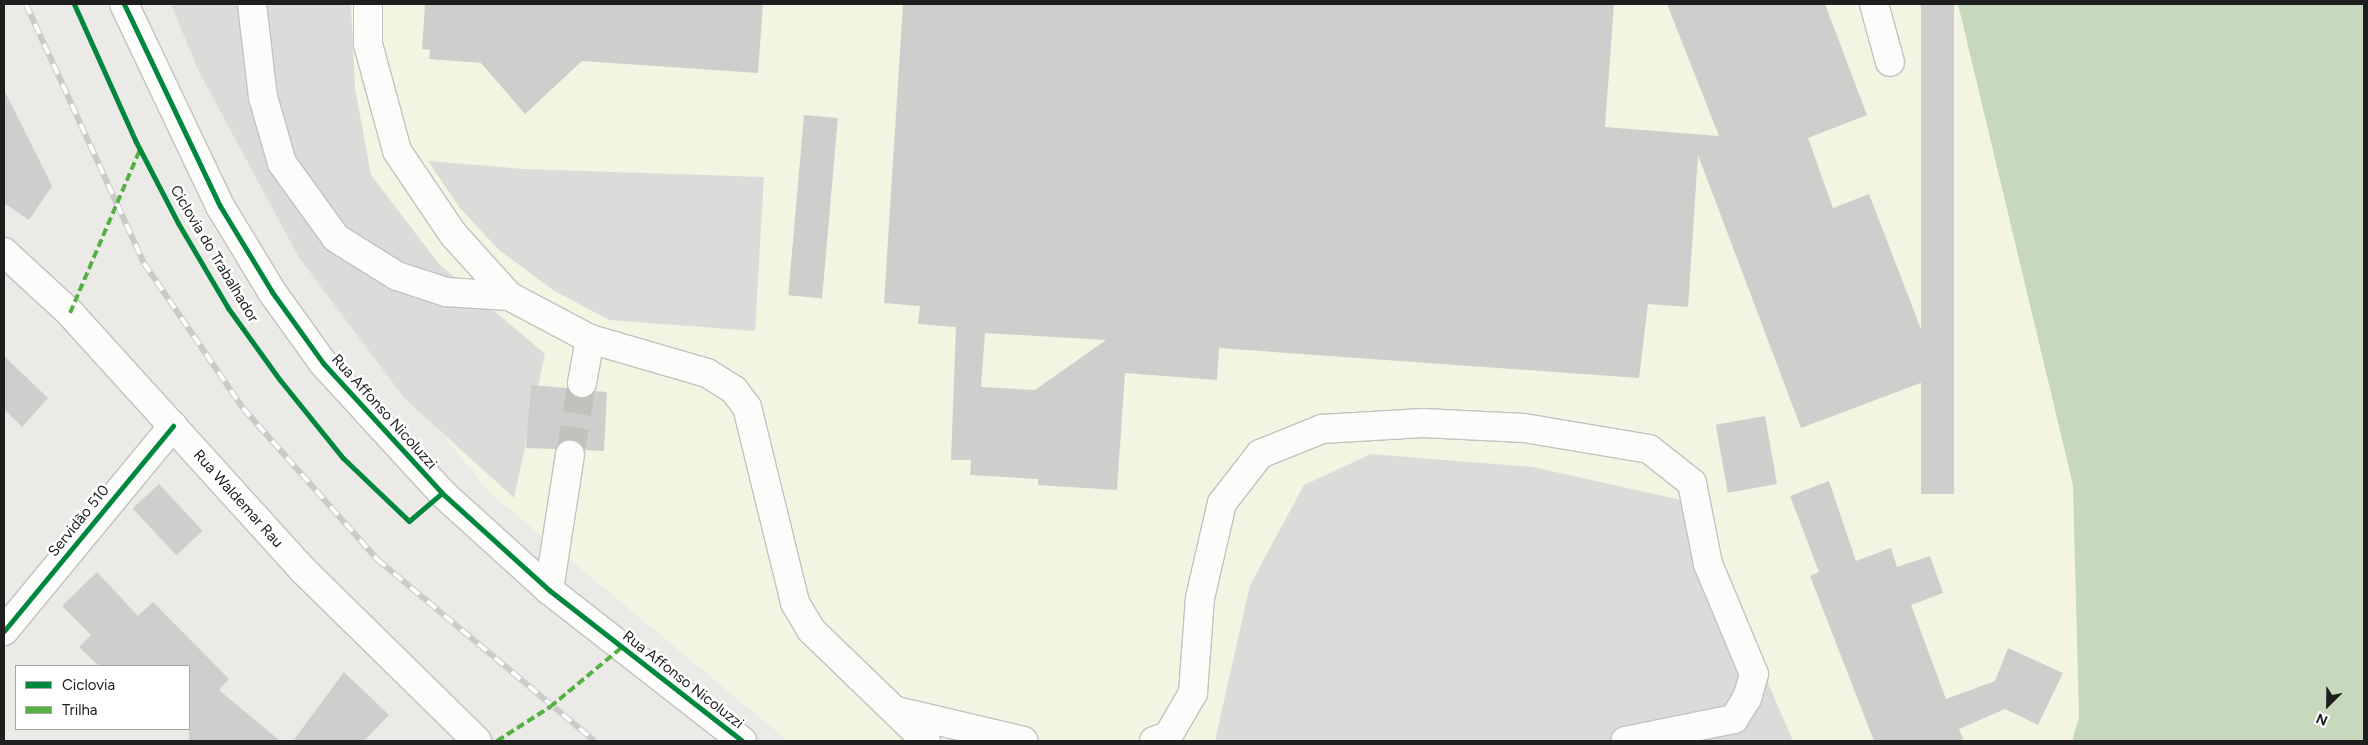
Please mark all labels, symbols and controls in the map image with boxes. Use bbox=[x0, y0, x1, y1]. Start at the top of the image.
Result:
street label: Ciclovia do Trabalhador bbox=[166, 182, 262, 326]
street label: Rua Affonso Nicoluzzi bbox=[328, 351, 440, 473]
street label: Rua Waldemar Rau bbox=[189, 446, 287, 552]
street label: Servidão 510 bbox=[45, 482, 113, 560]
street label: Rua Affonso Nicoluzzi bbox=[619, 627, 747, 733]
legend bbox=[15, 665, 190, 730]
text: Ciclovia bbox=[62, 676, 115, 694]
north arrow bbox=[2303, 680, 2353, 730]
text: Trilha bbox=[62, 701, 97, 719]
text: N bbox=[2314, 709, 2330, 729]

